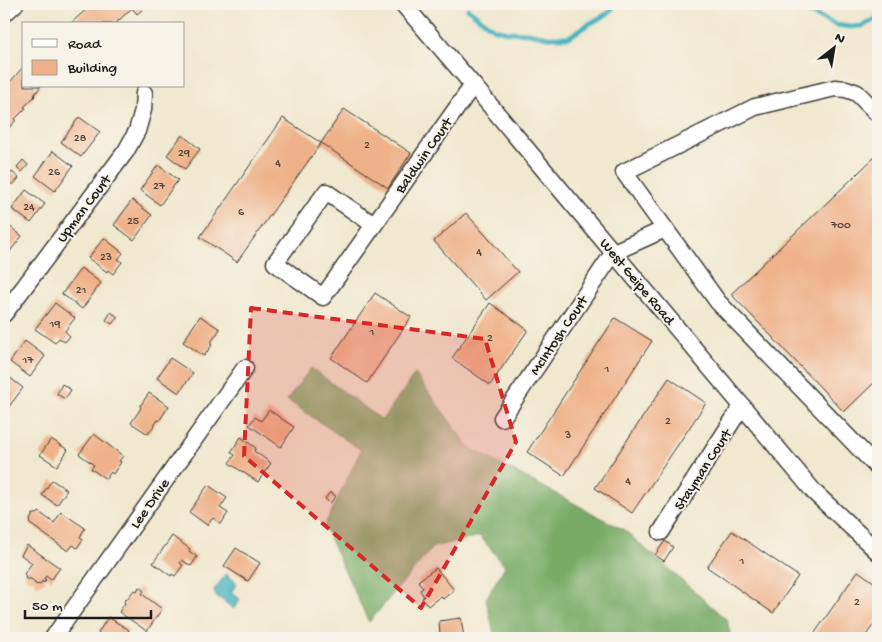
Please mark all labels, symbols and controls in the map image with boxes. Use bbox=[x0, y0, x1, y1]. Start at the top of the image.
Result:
legend bbox=[22, 22, 185, 88]
north arrow bbox=[810, 22, 860, 72]
text: N bbox=[831, 29, 848, 49]
text: Road bbox=[68, 36, 102, 54]
text: Building bbox=[67, 60, 117, 78]
street label: Baldwin Court bbox=[391, 113, 458, 198]
house number: 28 bbox=[74, 132, 87, 146]
house number: 2 bbox=[364, 139, 370, 153]
house number: 29 bbox=[178, 147, 190, 161]
house number: 4 bbox=[275, 157, 281, 171]
house number: 26 bbox=[48, 166, 61, 180]
street label: Upman Court bbox=[53, 170, 117, 247]
house number: 27 bbox=[153, 180, 166, 194]
house number: 24 bbox=[23, 201, 35, 215]
house number: 6 bbox=[238, 206, 245, 220]
house number: 25 bbox=[127, 215, 139, 229]
house number: 700 bbox=[830, 219, 851, 233]
street label: West Geipe Road bbox=[595, 235, 679, 330]
house number: 4 bbox=[476, 246, 482, 260]
house number: 23 bbox=[100, 251, 112, 265]
house number: 21 bbox=[76, 284, 87, 298]
street label: McIntosh Court bbox=[527, 292, 594, 379]
house number: 19 bbox=[49, 318, 60, 332]
house number: 1 bbox=[369, 326, 375, 340]
house number: 2 bbox=[487, 332, 493, 346]
house number: 17 bbox=[21, 354, 34, 368]
house number: 1 bbox=[604, 363, 610, 377]
house number: 2 bbox=[665, 415, 671, 429]
street label: Stayman Court bbox=[671, 425, 738, 514]
house number: 3 bbox=[564, 429, 571, 443]
street label: Lee Drive bbox=[127, 475, 175, 533]
house number: 4 bbox=[625, 475, 631, 489]
house number: 1 bbox=[739, 555, 745, 569]
scale bar bbox=[25, 587, 151, 619]
house number: 2 bbox=[854, 596, 860, 610]
text: 50 m bbox=[32, 598, 63, 616]

